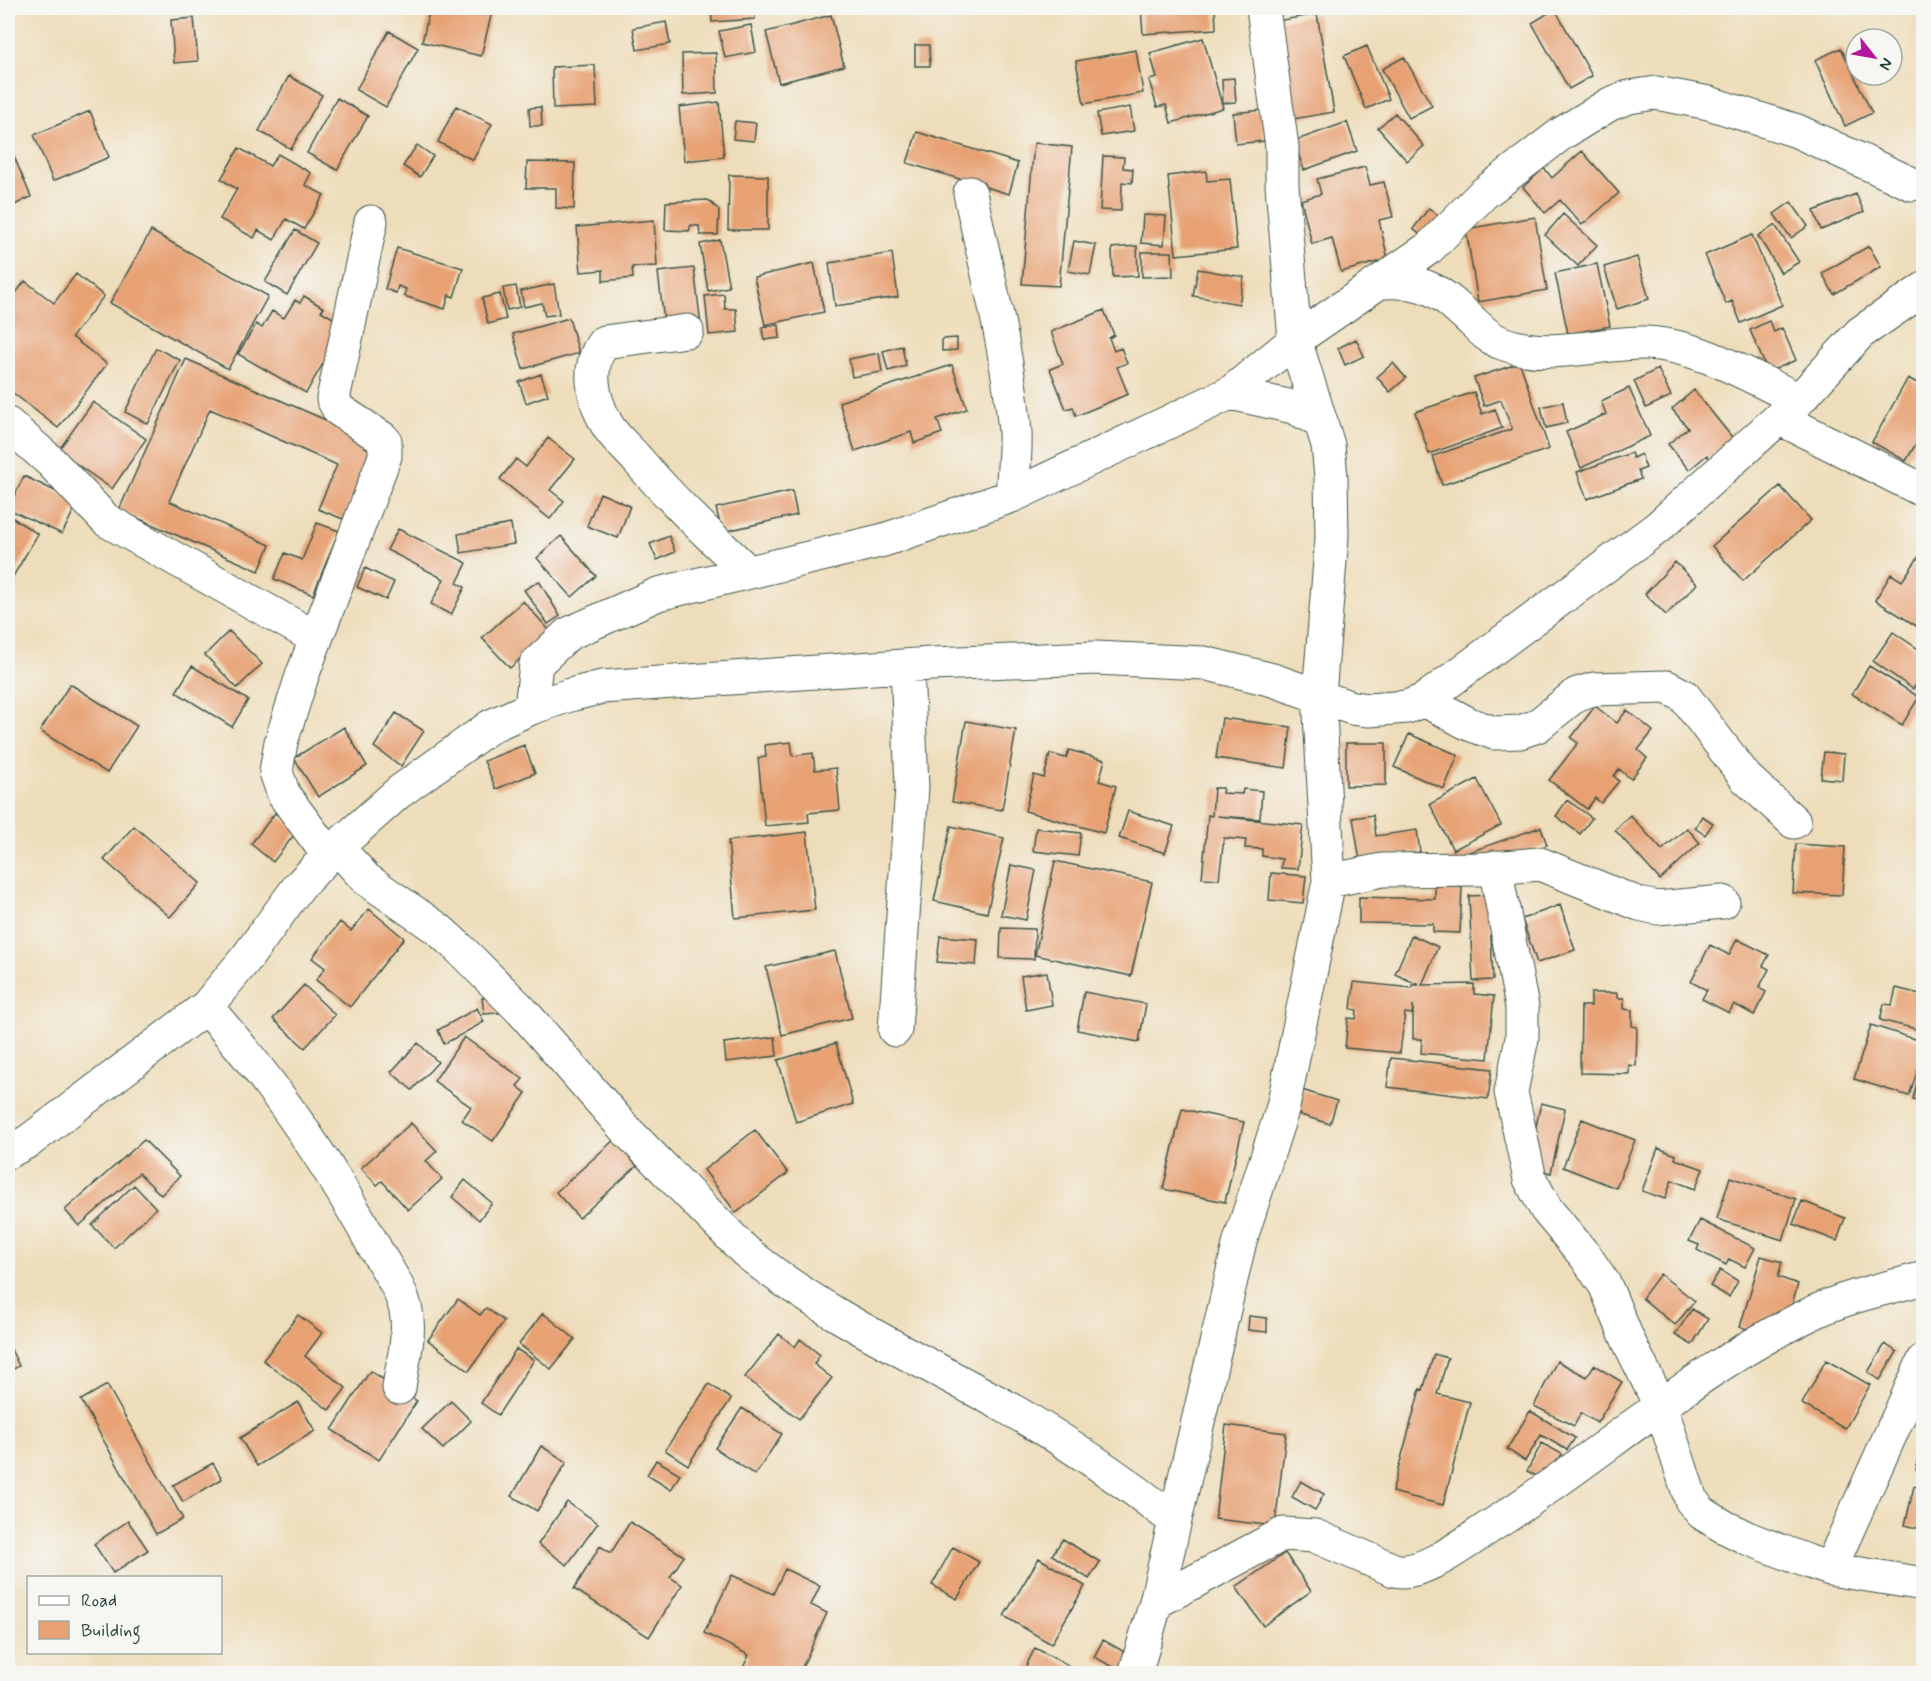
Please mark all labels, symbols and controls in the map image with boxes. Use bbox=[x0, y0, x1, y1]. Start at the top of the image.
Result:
north arrow bbox=[1844, 27, 1904, 87]
text: N bbox=[1874, 54, 1897, 74]
legend bbox=[27, 1576, 222, 1654]
text: Road bbox=[81, 1589, 117, 1613]
text: Building bbox=[81, 1619, 141, 1645]

